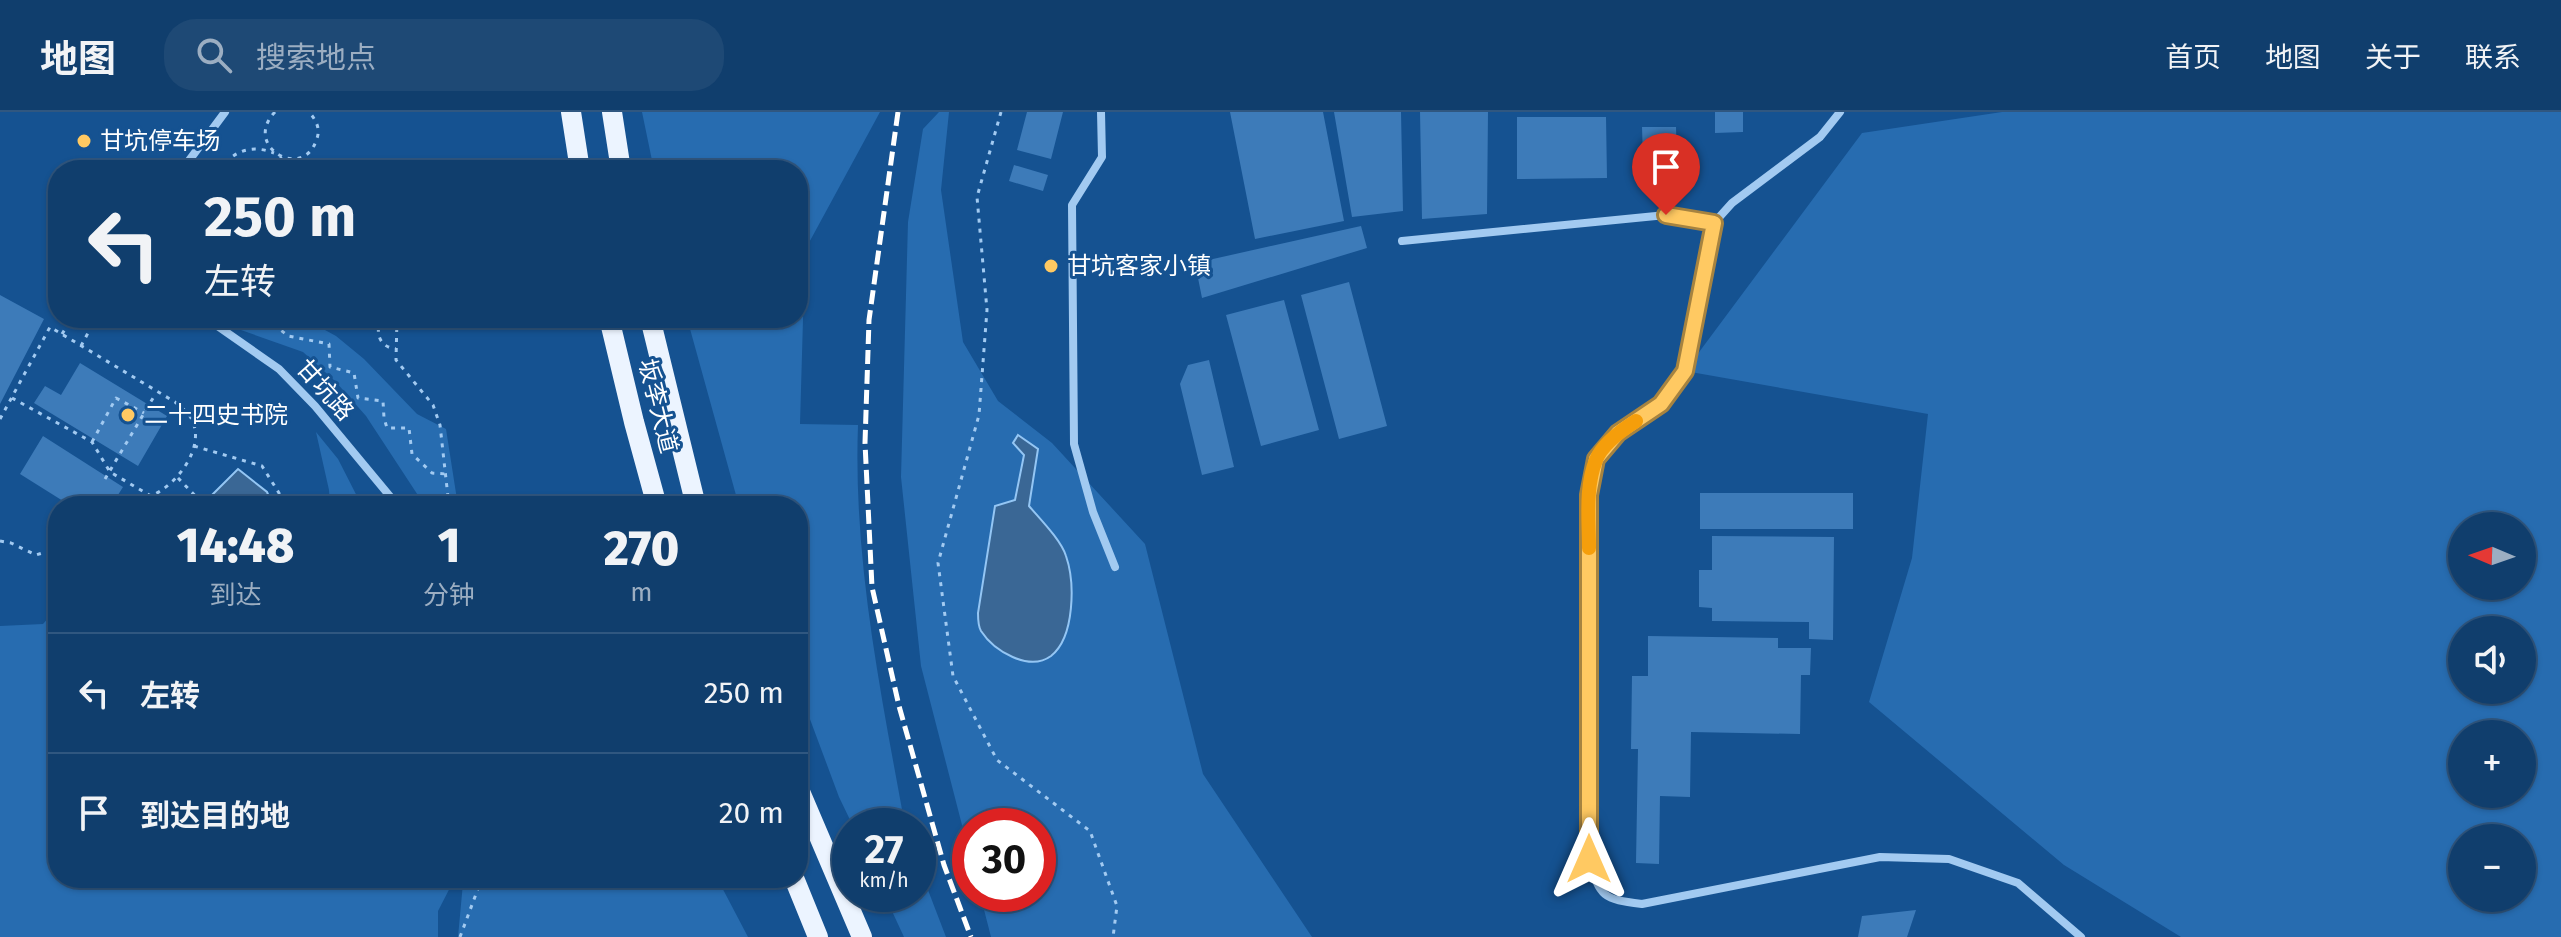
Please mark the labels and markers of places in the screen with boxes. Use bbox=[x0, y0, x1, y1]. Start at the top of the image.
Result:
place label: 甘坑停车场 bbox=[100, 127, 220, 155]
marker: 甘坑停车场 bbox=[75, 132, 93, 150]
pin bbox=[1632, 133, 1700, 215]
place label: 甘坑客家小镇 bbox=[1067, 252, 1211, 280]
marker: 甘坑客家小镇 bbox=[1042, 257, 1060, 275]
place label: 二十四史书院 bbox=[144, 401, 288, 429]
marker: 二十四史书院 bbox=[119, 406, 137, 424]

